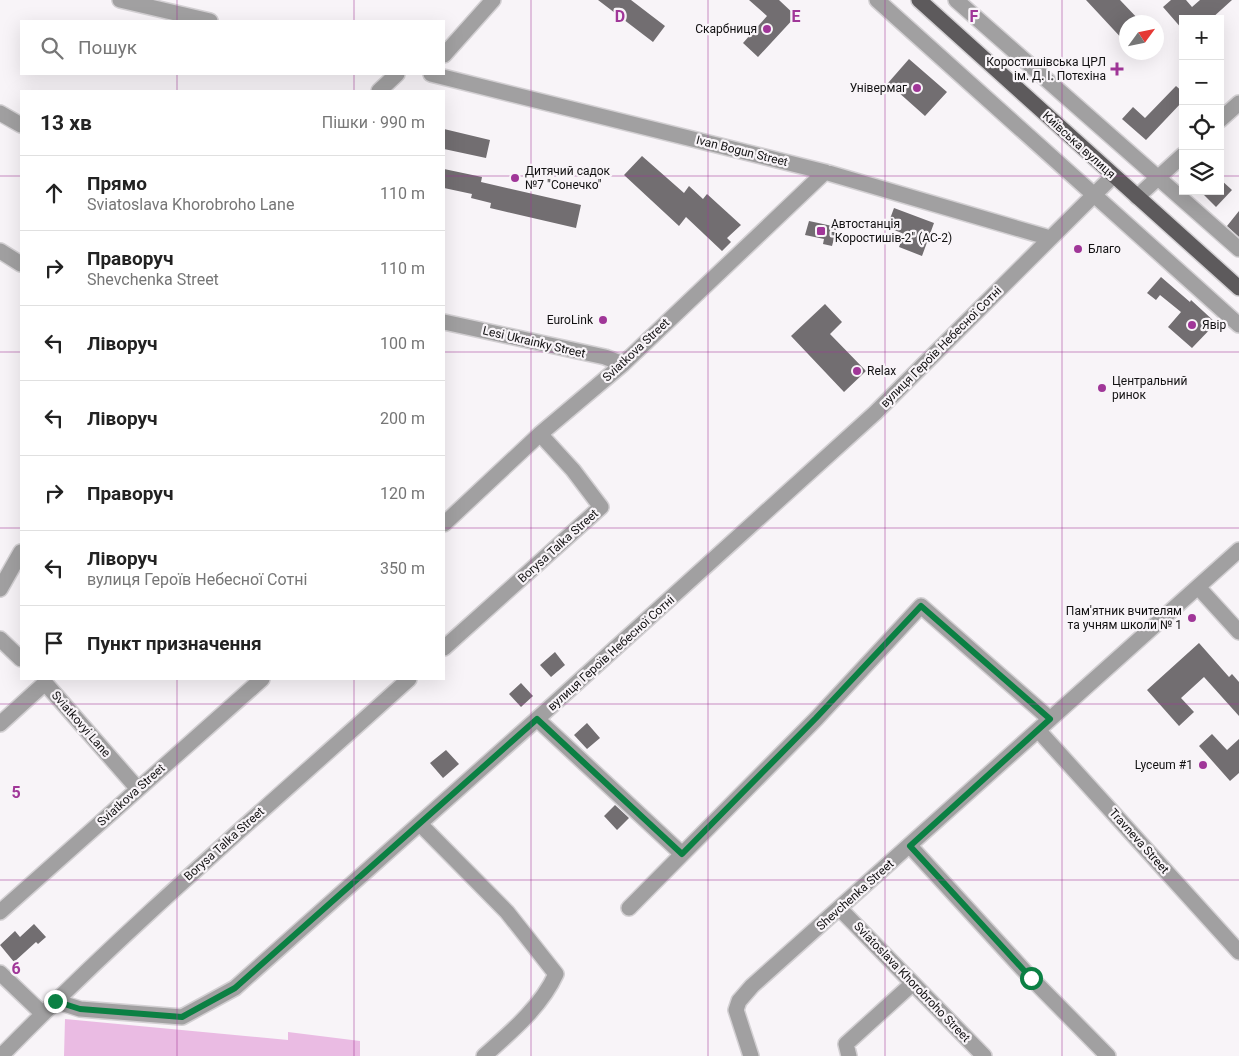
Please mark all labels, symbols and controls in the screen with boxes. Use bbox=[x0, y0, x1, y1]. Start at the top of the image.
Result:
text: D bbox=[615, 7, 625, 26]
text: E bbox=[792, 7, 801, 26]
text: F bbox=[970, 7, 979, 26]
north arrow bbox=[1119, 15, 1164, 60]
map controls bbox=[1179, 15, 1224, 195]
button: + bbox=[1179, 15, 1224, 60]
search box bbox=[20, 20, 445, 75]
place label: Скарбниця bbox=[695, 22, 757, 36]
marker: Скарбниця bbox=[761, 23, 773, 35]
icon: search bbox=[38, 34, 66, 62]
text: Пошук bbox=[78, 36, 137, 59]
place label: Коростишівська ЦРЛ ім. Д. І. Потєхіна bbox=[986, 55, 1106, 83]
button: − bbox=[1179, 60, 1224, 105]
marker: Коростишівська ЦРЛ ім. Д. І. Потєхіна bbox=[1110, 62, 1124, 76]
place label: Універмаг bbox=[850, 81, 907, 95]
marker: Універмаг bbox=[911, 82, 923, 94]
button: locate bbox=[1179, 105, 1224, 150]
street label: Київська вулиця bbox=[1040, 109, 1118, 181]
text: 13 хв bbox=[40, 111, 92, 135]
text: Пішки · 990 m bbox=[322, 113, 425, 132]
street label: Ivan Bogun Street bbox=[695, 133, 789, 169]
button: layers bbox=[1179, 150, 1224, 195]
place label: Дитячий садок №7 "Сонечко" bbox=[525, 164, 611, 192]
text: Прямо bbox=[87, 172, 147, 195]
marker: Дитячий садок №7 "Сонечко" bbox=[509, 172, 521, 184]
icon: ahead bbox=[40, 179, 68, 207]
text: 110 m bbox=[380, 184, 425, 203]
text: Sviatoslava Khorobroho Lane bbox=[87, 195, 294, 214]
place label: Автостанція "Коростишів-2" (АС-2) bbox=[831, 217, 952, 245]
marker: Автостанція "Коростишів-2" (АС-2) bbox=[815, 225, 827, 237]
place label: Благо bbox=[1088, 242, 1121, 256]
marker: Благо bbox=[1072, 243, 1084, 255]
text: Праворуч bbox=[87, 247, 173, 270]
icon: right bbox=[40, 254, 68, 282]
text: 110 m bbox=[380, 259, 425, 278]
text: Shevchenka Street bbox=[87, 270, 219, 289]
street label: вулиця Героїв Небесної Сотні bbox=[878, 284, 1004, 410]
place label: EuroLink bbox=[547, 313, 594, 327]
marker: EuroLink bbox=[597, 314, 609, 326]
street label: Sviatkova Street bbox=[600, 315, 672, 384]
place label: Явір bbox=[1202, 318, 1226, 332]
marker: Явір bbox=[1186, 319, 1198, 331]
street label: Lesi Ukrainky Street bbox=[481, 323, 587, 361]
icon: left bbox=[40, 329, 68, 357]
text: Ліворуч bbox=[87, 332, 158, 355]
text: 100 m bbox=[380, 334, 425, 353]
place label: Relax bbox=[867, 364, 896, 378]
marker: Relax bbox=[851, 365, 863, 377]
place label: Центральний ринок bbox=[1112, 374, 1187, 402]
marker: Центральний ринок bbox=[1096, 382, 1108, 394]
icon: left bbox=[40, 404, 68, 432]
text: Ліворуч bbox=[87, 407, 158, 430]
text: 200 m bbox=[380, 409, 425, 428]
icon: right bbox=[40, 479, 68, 507]
text: Праворуч bbox=[87, 482, 173, 505]
text: 120 m bbox=[380, 484, 425, 503]
street label: Borysa Talka Street bbox=[515, 506, 601, 586]
text: Ліворуч bbox=[87, 547, 158, 570]
icon: left bbox=[40, 554, 68, 582]
text: 350 m bbox=[380, 559, 425, 578]
text: вулиця Героїв Небесної Сотні bbox=[87, 570, 307, 589]
street label: вулиця Героїв Небесної Сотні bbox=[545, 592, 677, 713]
place label: Пам'ятник вчителям та учням школи № 1 bbox=[1066, 604, 1182, 632]
marker: Пам'ятник вчителям та учням школи № 1 bbox=[1186, 612, 1198, 624]
icon: arrive bbox=[40, 629, 68, 657]
text: Пункт призначення bbox=[87, 632, 262, 655]
street label: Sviatkovyi Lane bbox=[49, 688, 113, 760]
place label: Lyceum #1 bbox=[1135, 758, 1193, 772]
marker: Lyceum #1 bbox=[1197, 759, 1209, 771]
street label: Sviatkova Street bbox=[94, 761, 168, 829]
text: 5 bbox=[11, 783, 21, 802]
street label: Borysa Talka Street bbox=[181, 804, 267, 884]
street label: Travneva Street bbox=[1106, 806, 1172, 876]
street label: Shevchenka Street bbox=[814, 857, 896, 933]
street label: Sviatoslava Khorobroho Street bbox=[851, 919, 973, 1045]
text: 6 bbox=[11, 959, 21, 978]
route start bbox=[1020, 967, 1043, 990]
route end bbox=[44, 990, 67, 1013]

